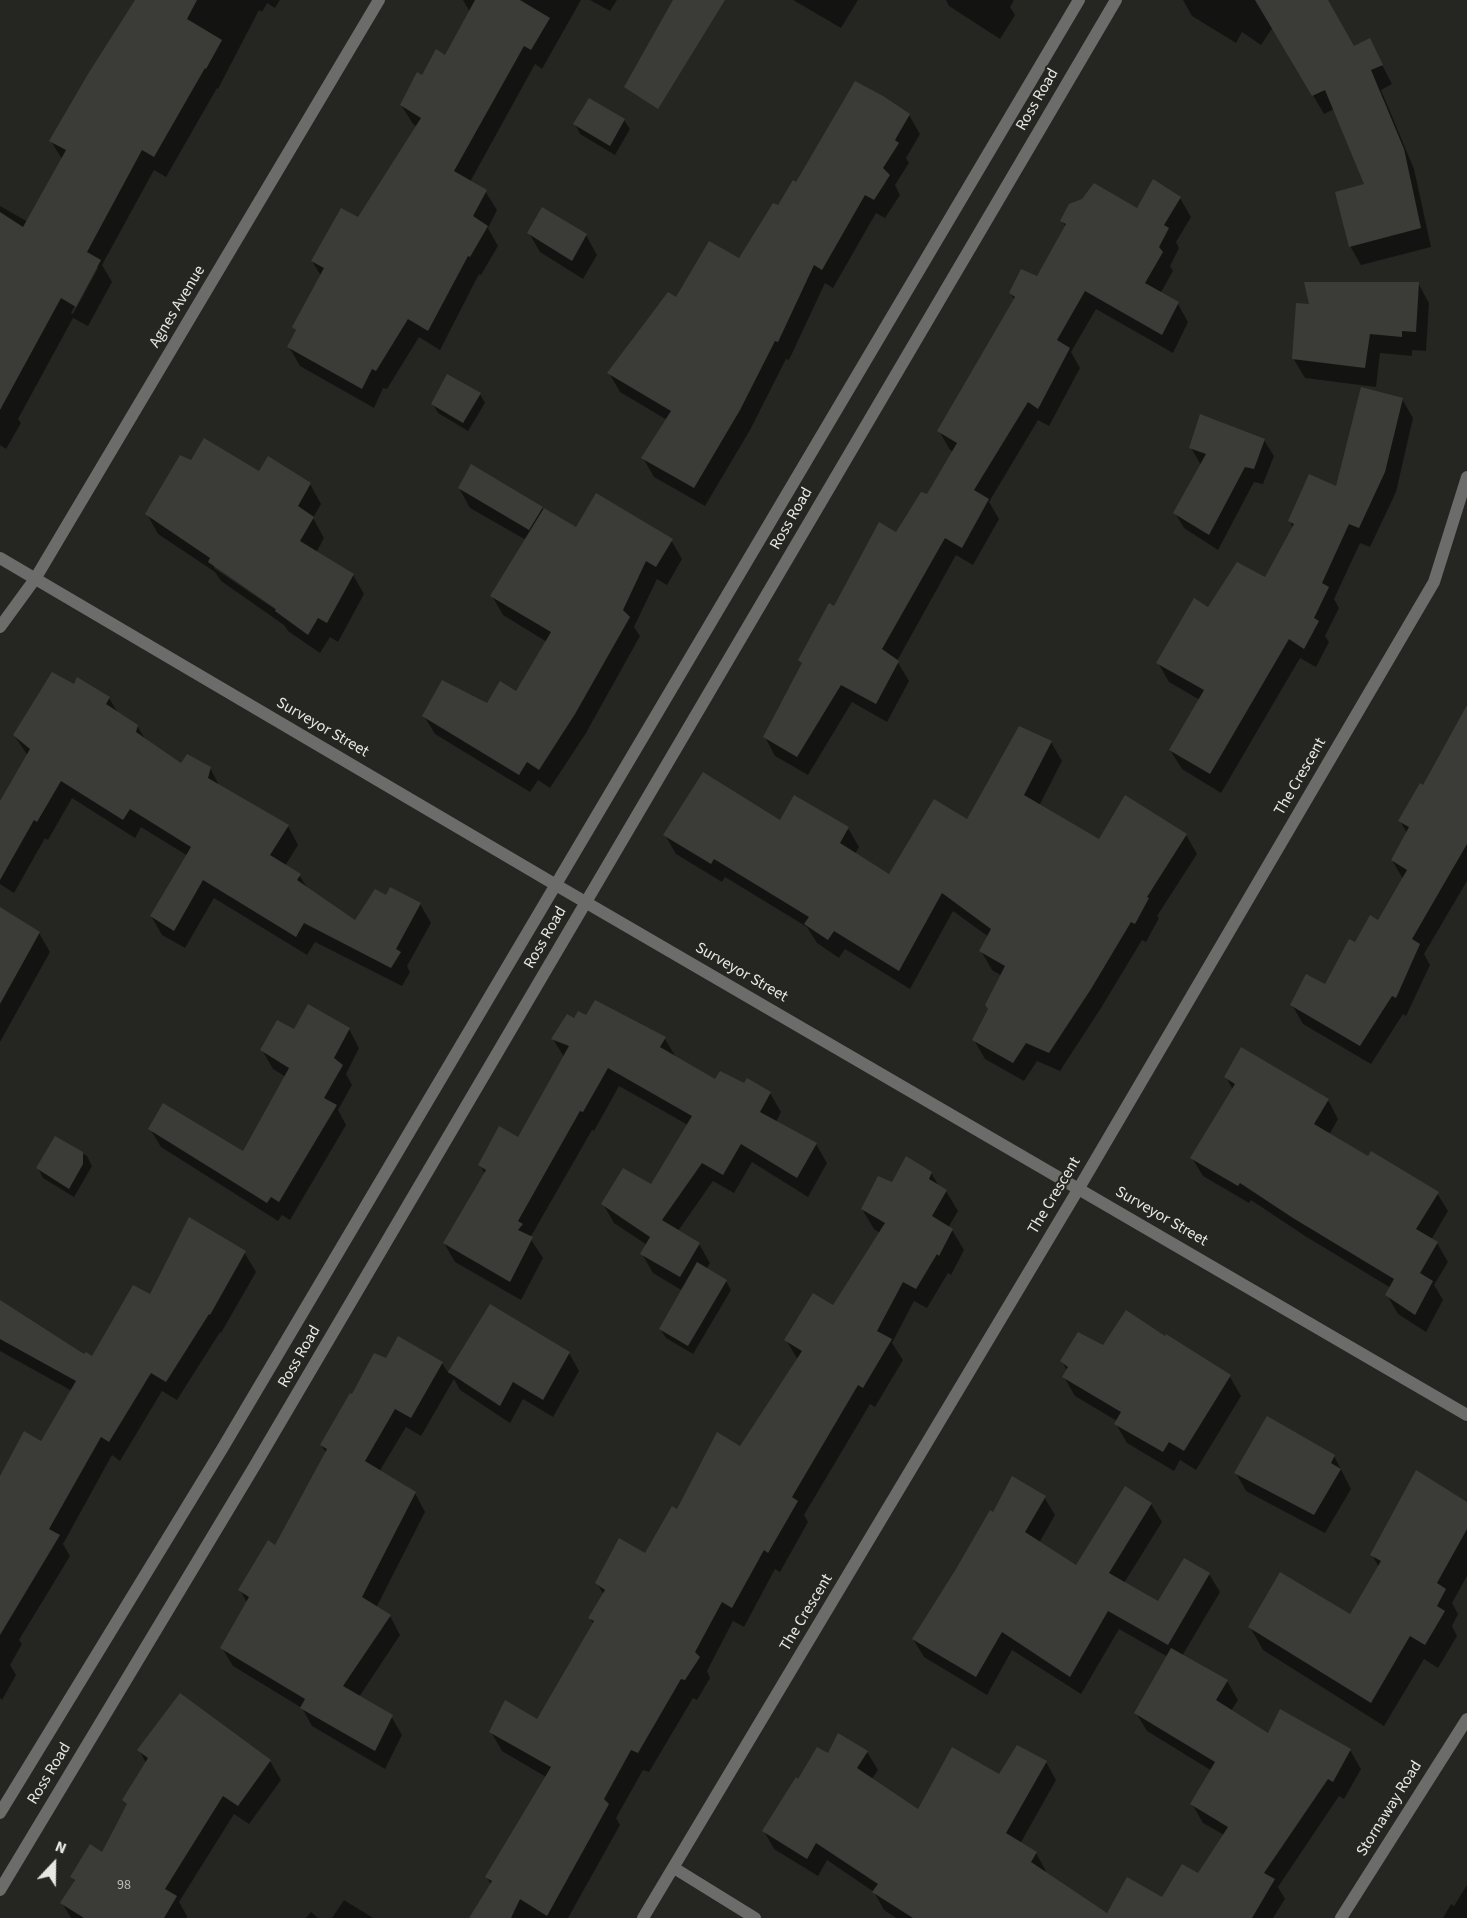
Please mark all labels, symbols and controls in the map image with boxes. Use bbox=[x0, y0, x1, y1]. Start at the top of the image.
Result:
street label: Ross Road bbox=[1013, 66, 1063, 134]
street label: Agnes Avenue bbox=[146, 262, 210, 352]
street label: Ross Road bbox=[767, 485, 817, 553]
street label: Surveyor Street bbox=[272, 694, 372, 762]
street label: The Crescent bbox=[1271, 735, 1331, 819]
street label: Ross Road bbox=[521, 904, 571, 972]
street label: Surveyor Street bbox=[691, 939, 791, 1007]
street label: The Crescent bbox=[1024, 1154, 1086, 1238]
street label: Surveyor Street bbox=[1111, 1183, 1211, 1251]
street label: Ross Road bbox=[275, 1323, 325, 1391]
street label: The Crescent bbox=[776, 1571, 838, 1655]
street label: Ross Road bbox=[24, 1740, 76, 1808]
street label: Stornaway Road bbox=[1353, 1758, 1427, 1860]
north arrow bbox=[24, 1834, 84, 1894]
text: N bbox=[52, 1835, 70, 1859]
house number: 98 bbox=[117, 1878, 131, 1894]

